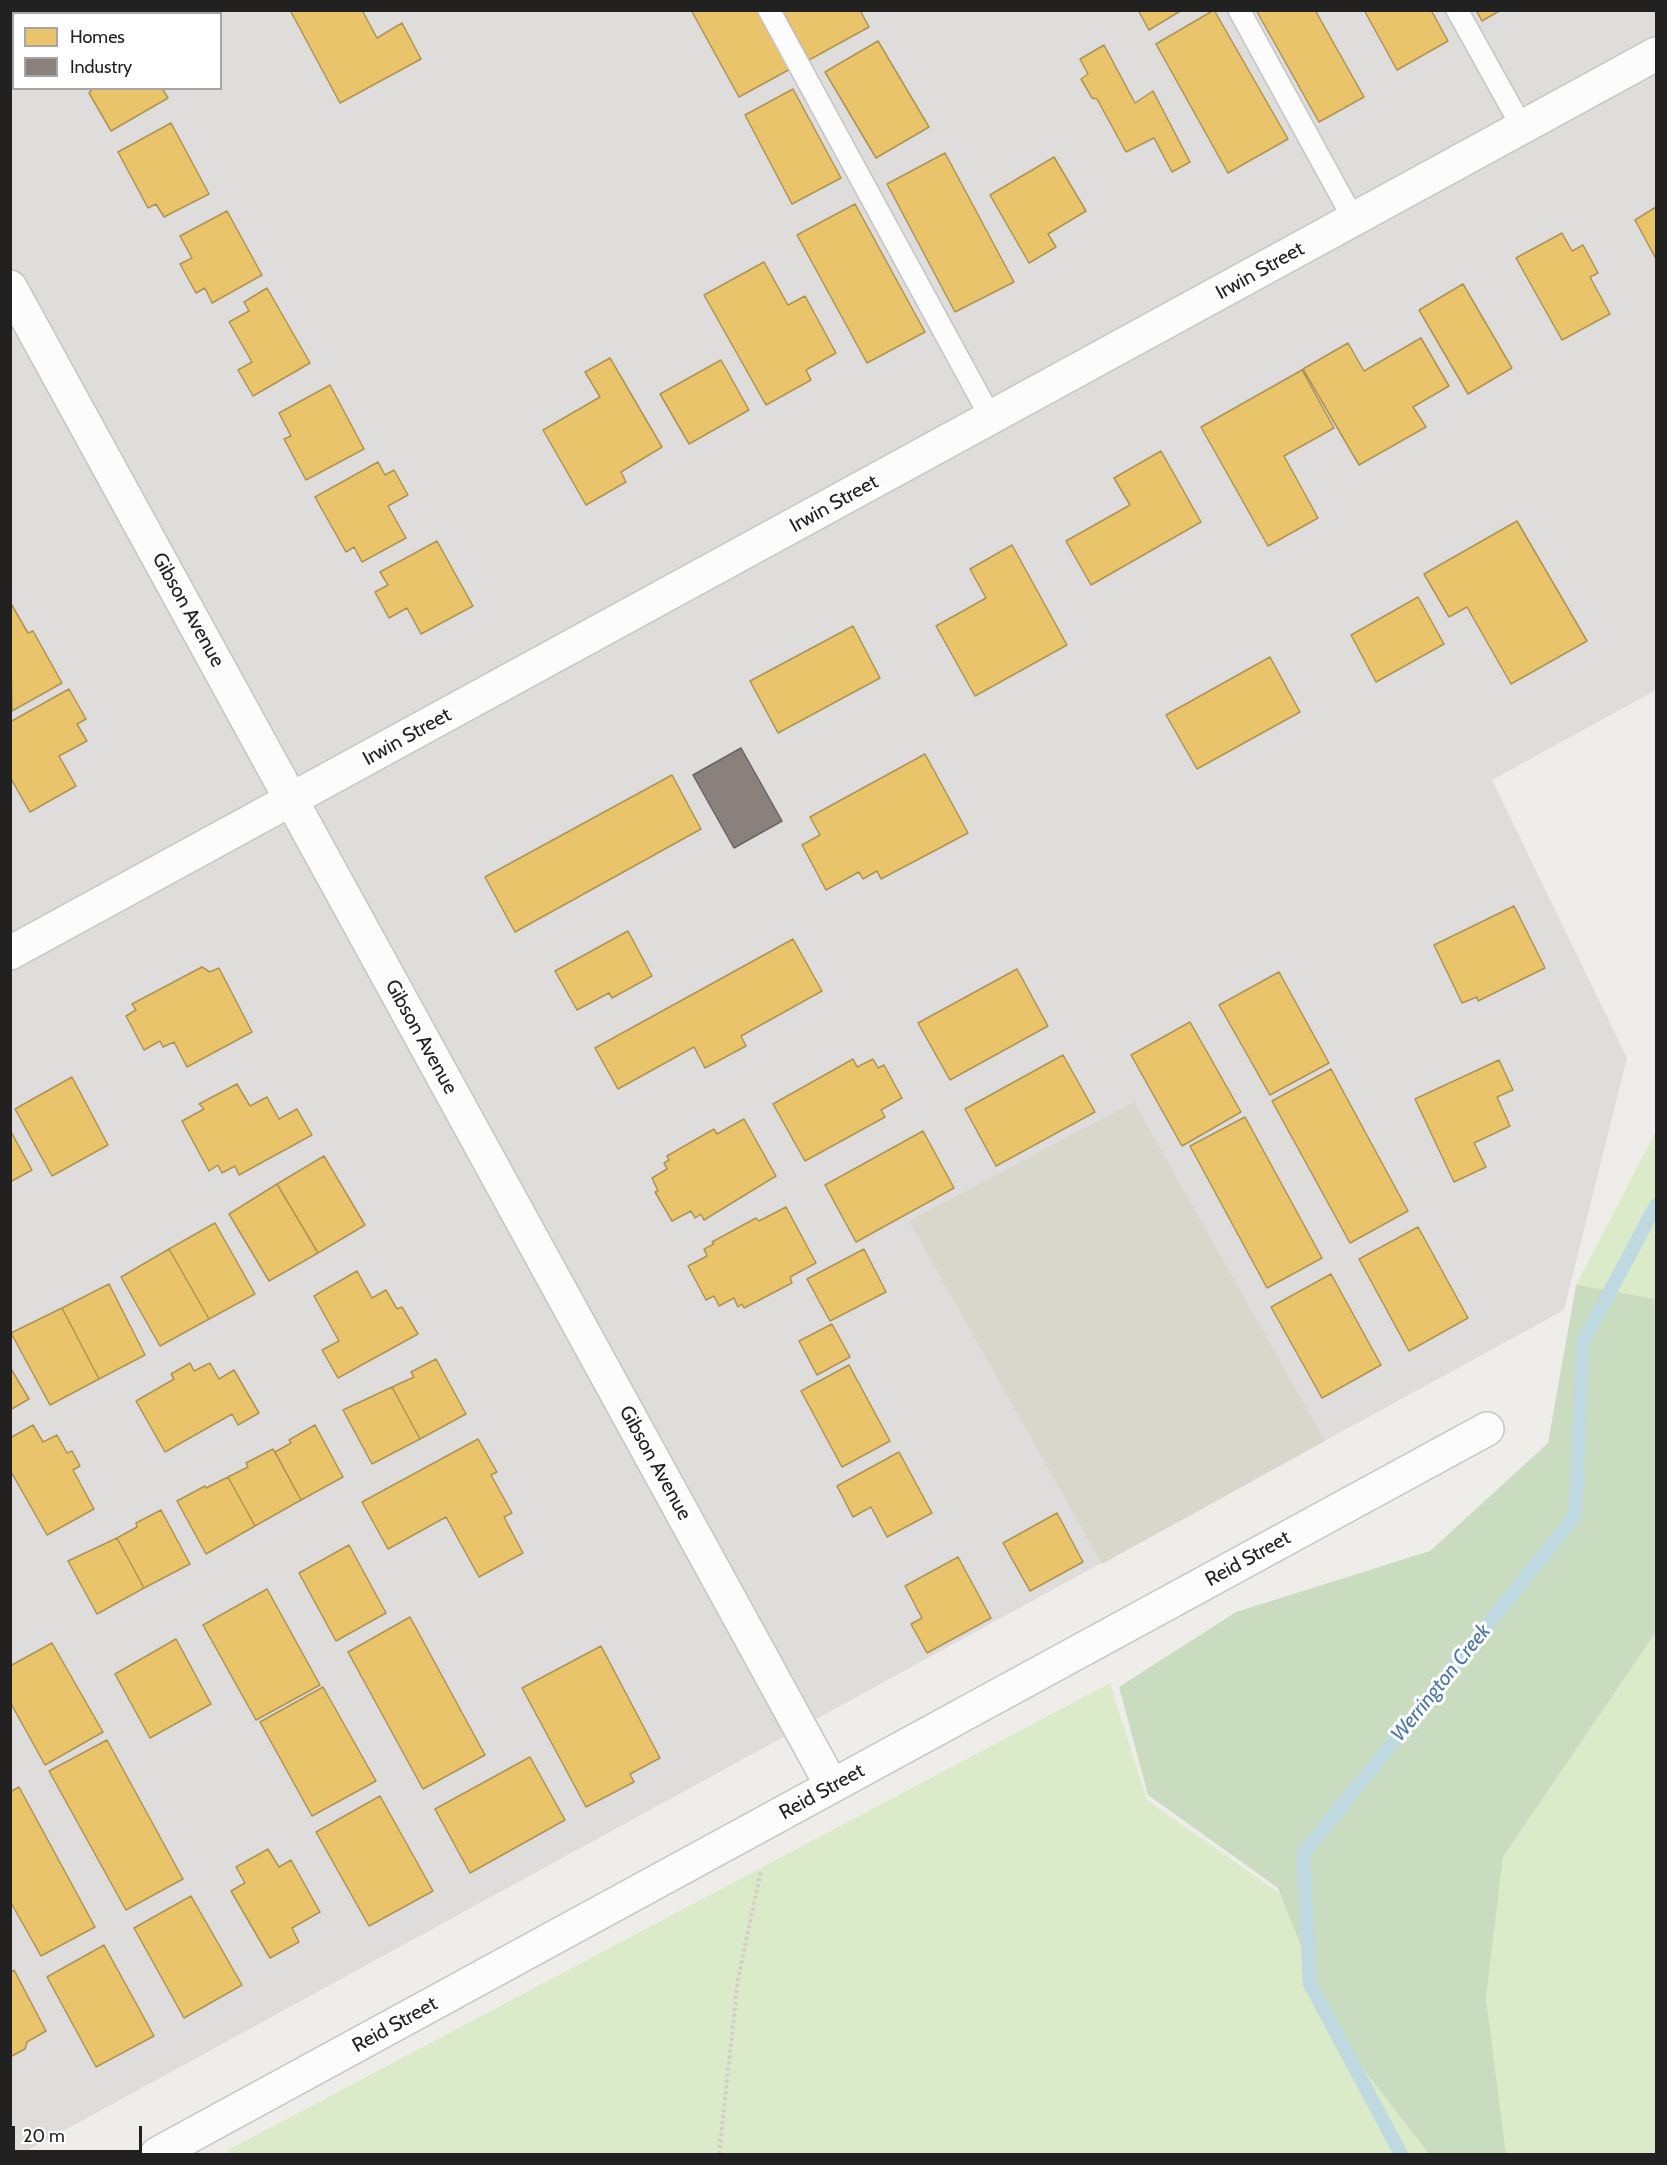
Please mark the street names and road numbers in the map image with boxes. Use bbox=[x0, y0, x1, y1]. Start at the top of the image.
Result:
street label: Irwin Street bbox=[1212, 237, 1308, 305]
street label: Irwin Street bbox=[786, 470, 882, 538]
street label: Gibson Avenue bbox=[147, 549, 229, 671]
street label: Irwin Street bbox=[359, 703, 455, 771]
street label: Gibson Avenue bbox=[380, 976, 462, 1098]
street label: Gibson Avenue bbox=[614, 1402, 696, 1524]
street label: Reid Street bbox=[1201, 1526, 1295, 1592]
street label: Reid Street bbox=[775, 1759, 869, 1825]
street label: Reid Street bbox=[348, 1992, 442, 2058]

